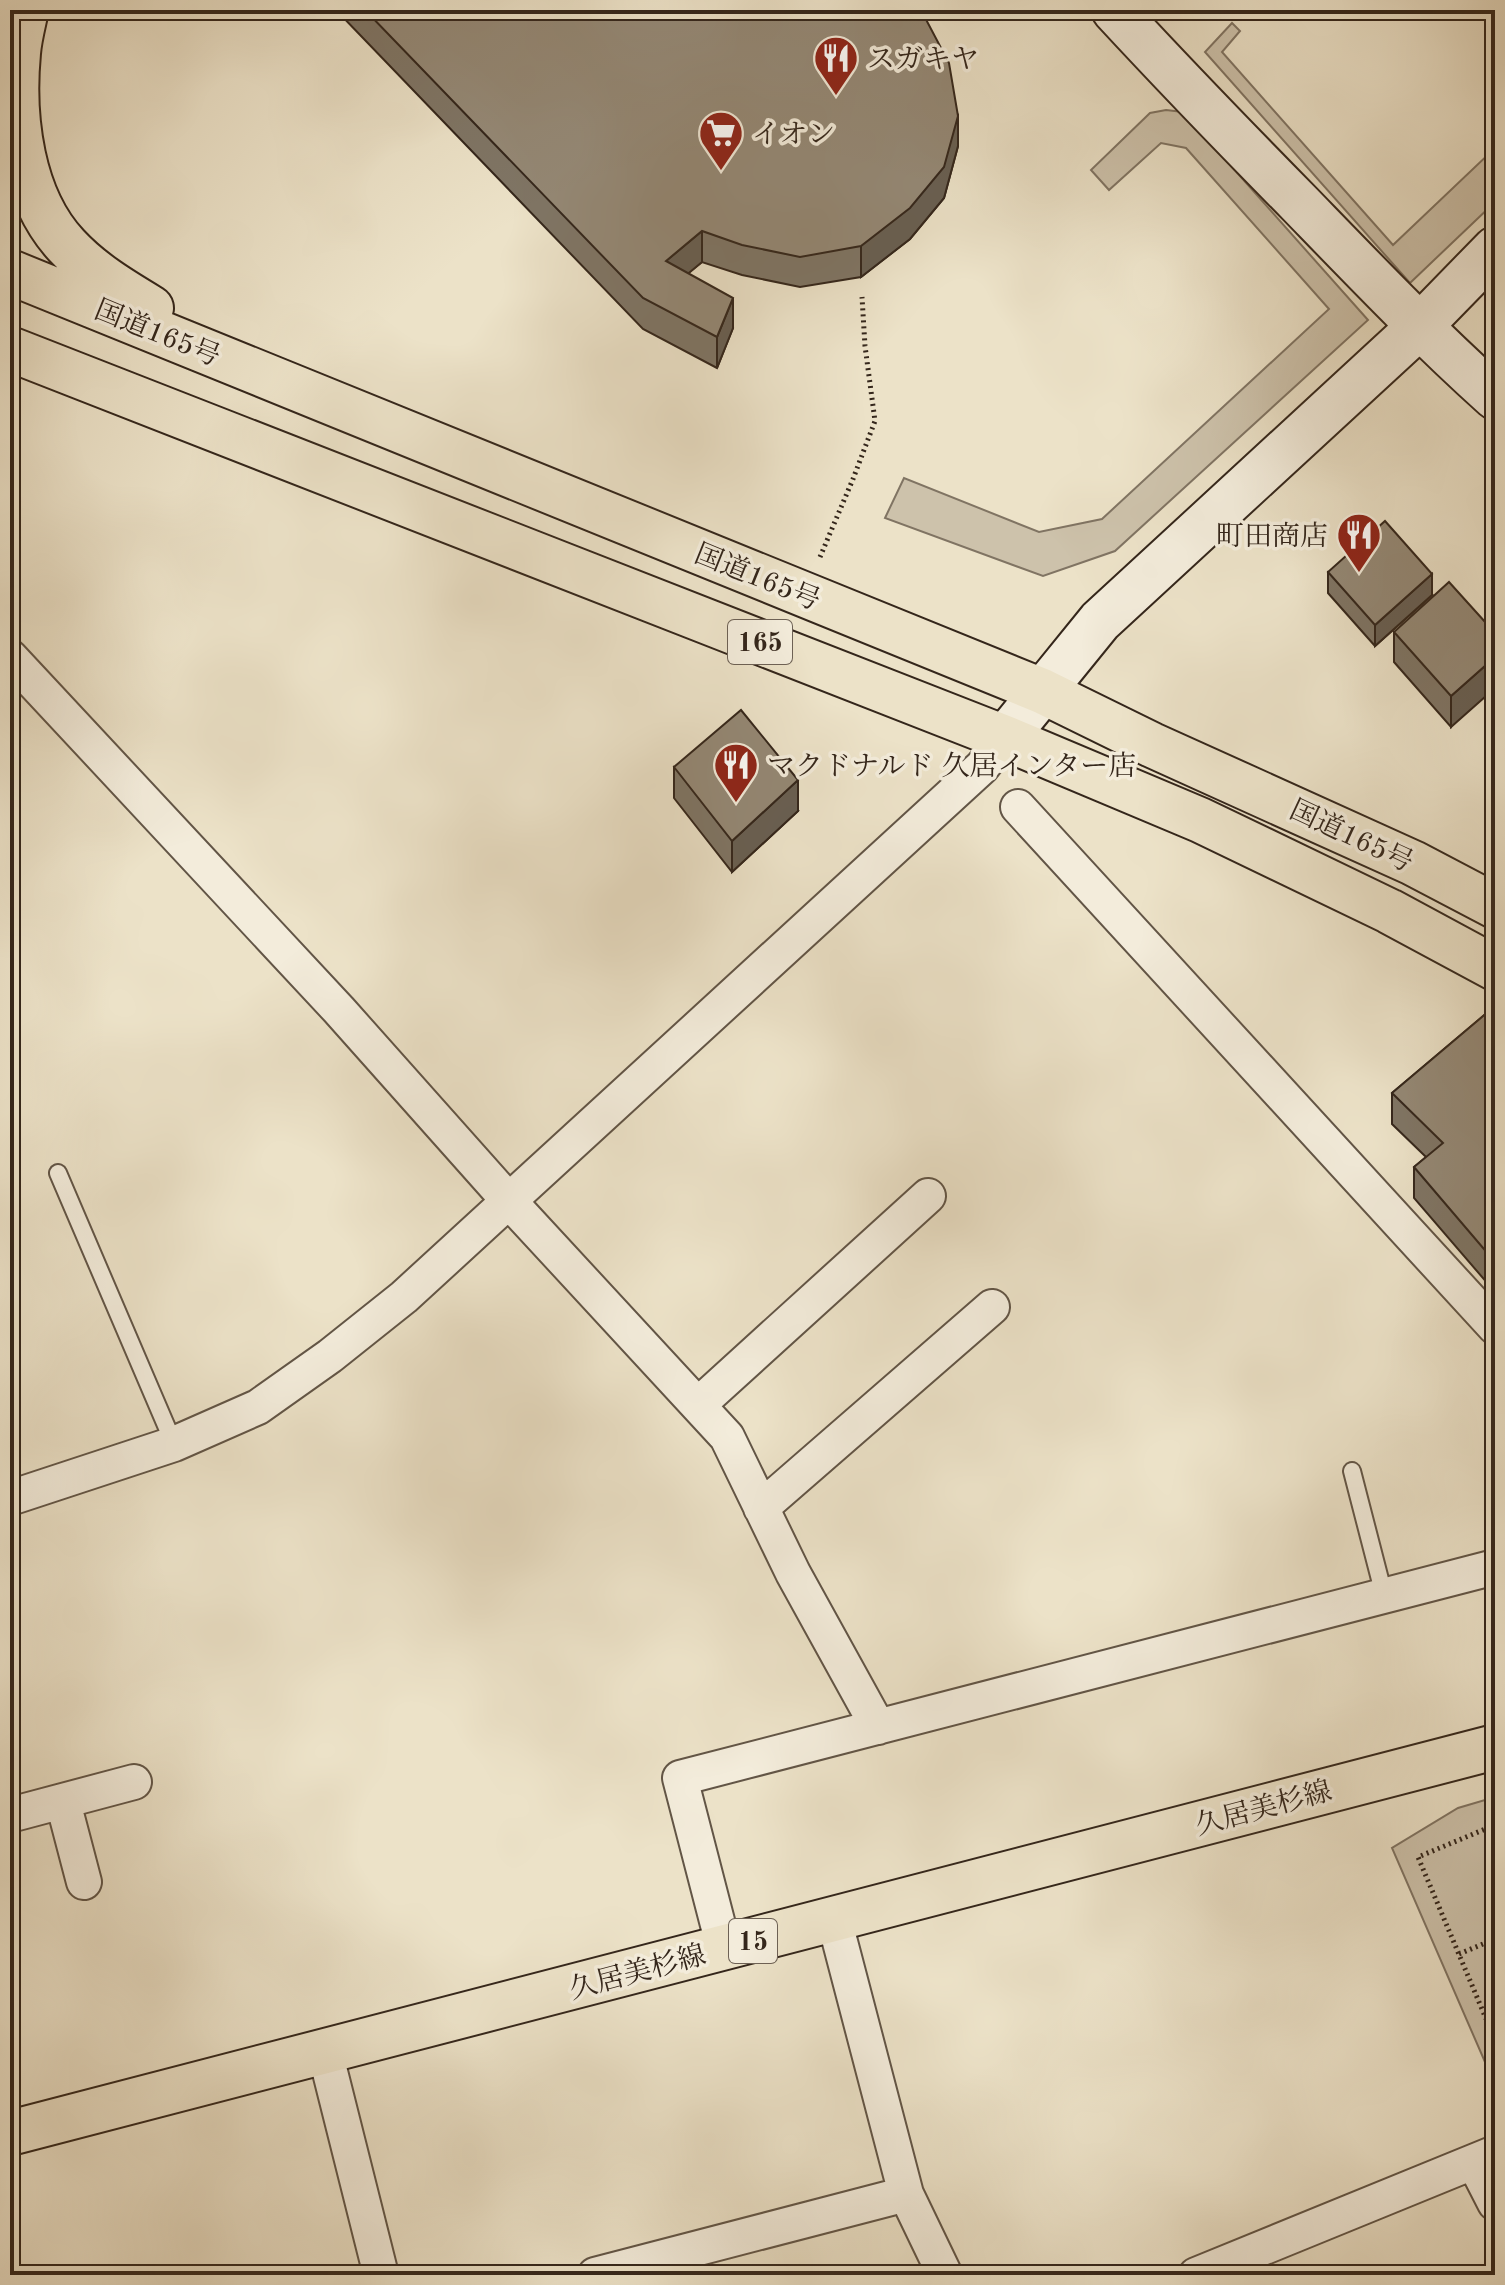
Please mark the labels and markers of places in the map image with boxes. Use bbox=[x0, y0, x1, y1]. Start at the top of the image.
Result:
restaurant icon: スガキヤ bbox=[812, 34, 860, 97]
place label: スガキヤ bbox=[867, 46, 979, 75]
supermarket icon: イオン bbox=[697, 109, 745, 172]
place label: イオン bbox=[752, 121, 835, 150]
restaurant icon: 町田商店 bbox=[1335, 511, 1383, 574]
place label: 町田商店 bbox=[1216, 521, 1328, 552]
restaurant icon: マクドナルド 久居インター店 bbox=[712, 741, 760, 804]
place label: マクドナルド 久居インター店 bbox=[767, 751, 1136, 782]

